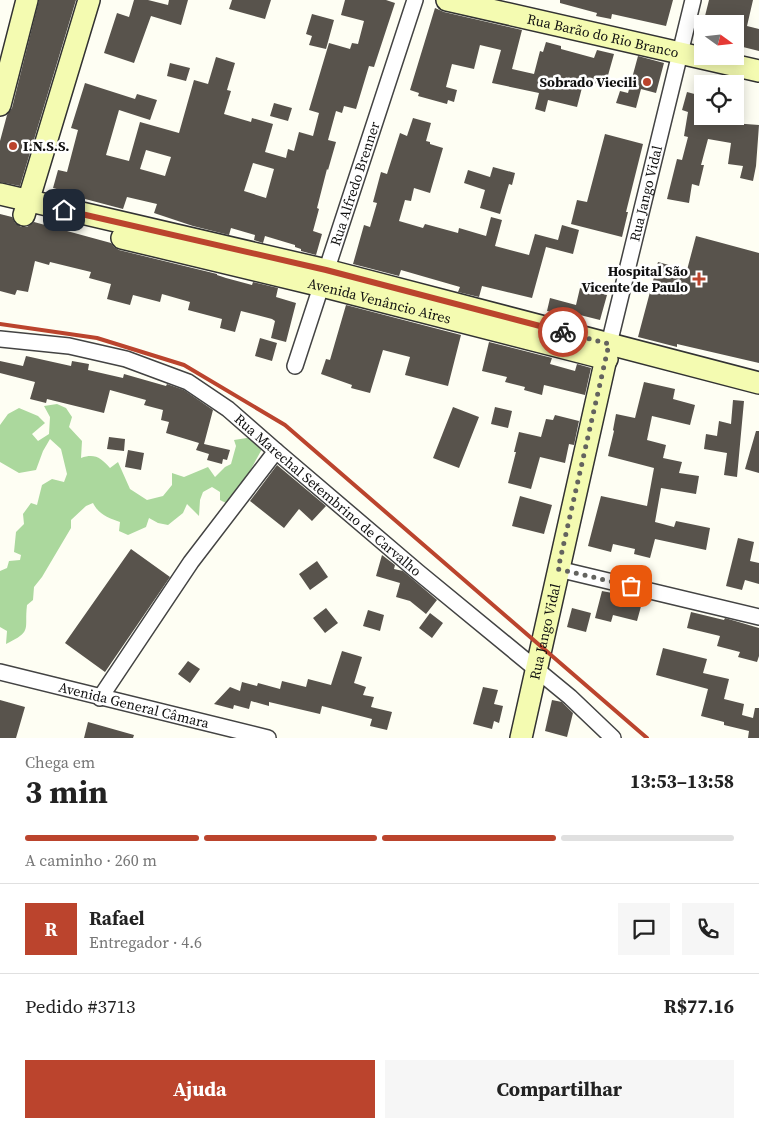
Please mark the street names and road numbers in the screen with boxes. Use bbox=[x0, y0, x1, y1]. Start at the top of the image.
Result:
street label: Rua Barão do Rio Branco bbox=[525, 9, 681, 63]
street label: Rua Alfredo Brenner bbox=[325, 119, 385, 248]
street label: Rua Jango Vidal bbox=[624, 143, 667, 243]
street label: Avenida Venâncio Aires bbox=[306, 273, 453, 329]
street label: Rua Marechal Setembrino de Carvalho bbox=[230, 409, 426, 581]
street label: Rua Jango Vidal bbox=[524, 582, 565, 682]
street label: Avenida General Câmara bbox=[57, 677, 212, 733]

